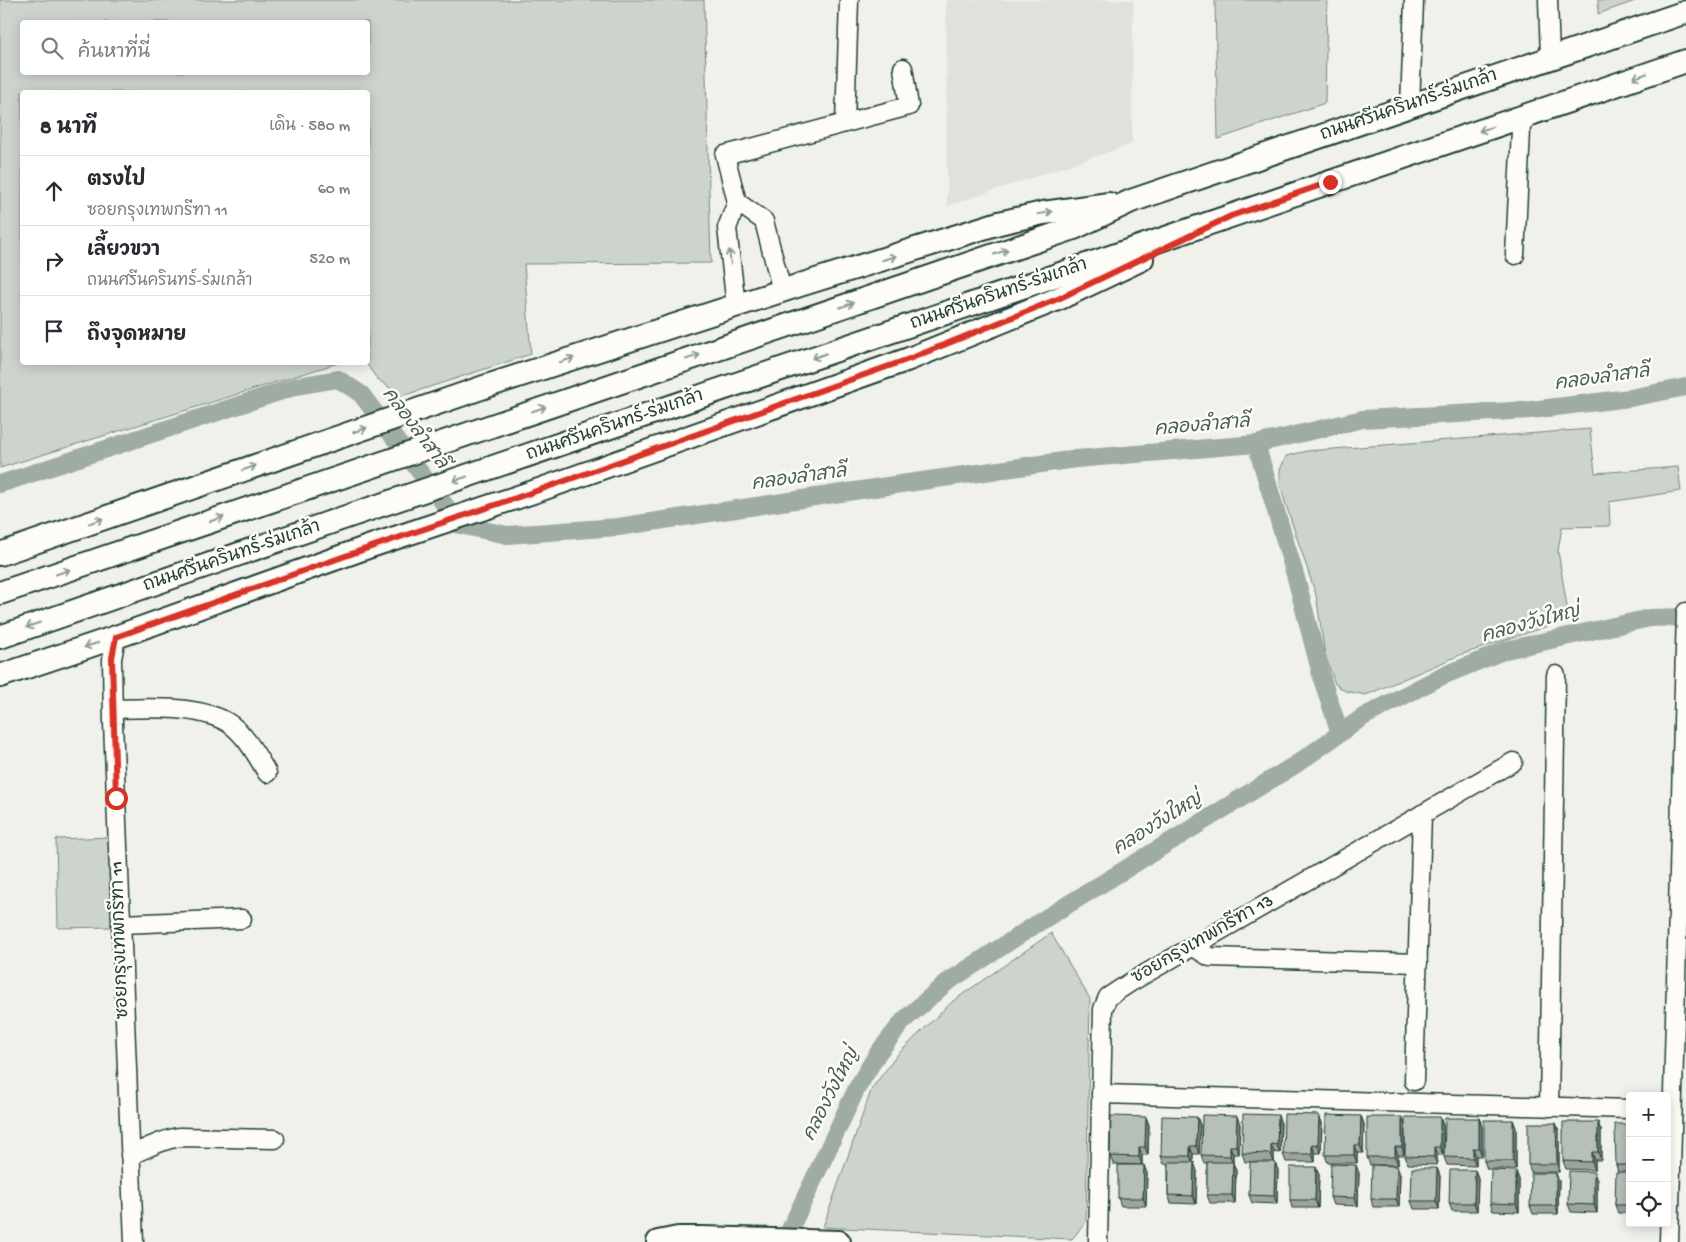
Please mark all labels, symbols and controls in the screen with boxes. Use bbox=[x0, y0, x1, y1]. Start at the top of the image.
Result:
search box bbox=[20, 20, 370, 75]
icon: search bbox=[38, 34, 66, 62]
text: ค้นหาที่นี่ bbox=[78, 42, 150, 65]
street label: ถนนศรีนครินทร์-ร่มเกล้า bbox=[1316, 61, 1500, 146]
one-way arrow bbox=[1632, 72, 1648, 82]
text: 8 นาที bbox=[40, 117, 97, 142]
text: เดิน · 580 m bbox=[269, 118, 350, 137]
one-way arrow bbox=[1479, 125, 1494, 134]
text: ตรงไป bbox=[87, 170, 145, 193]
route end bbox=[1319, 171, 1342, 194]
icon: ahead bbox=[40, 177, 68, 205]
text: 60 m bbox=[318, 181, 350, 200]
text: ซอยกรุงเทพกรีฑา 11 bbox=[87, 203, 228, 222]
one-way arrow bbox=[1036, 208, 1052, 218]
text: เลี้ยวขวา bbox=[87, 240, 160, 263]
icon: right bbox=[40, 247, 68, 275]
one-way arrow bbox=[993, 247, 1009, 257]
one-way arrow bbox=[725, 250, 735, 266]
street label: ถนนศรีนครินทร์-ร่มเกล้า bbox=[906, 250, 1090, 335]
text: 520 m bbox=[310, 251, 350, 270]
one-way arrow bbox=[880, 253, 896, 262]
text: ถนนศรีนครินทร์-ร่มเกล้า bbox=[87, 273, 252, 292]
one-way arrow bbox=[839, 299, 855, 309]
icon: arrive bbox=[40, 317, 68, 345]
text: ถึงจุดหมาย bbox=[87, 325, 186, 348]
one-way arrow bbox=[685, 351, 701, 361]
one-way arrow bbox=[811, 352, 827, 362]
one-way arrow bbox=[559, 355, 574, 364]
water label: คลองลำสาลี bbox=[1553, 357, 1655, 397]
street label: ถนนศรีนครินทร์-ร่มเกล้า bbox=[522, 381, 706, 466]
water label: คลองลำสาลี bbox=[376, 382, 457, 478]
one-way arrow bbox=[531, 404, 547, 413]
water label: คลองลำสาลี bbox=[1153, 408, 1255, 443]
one-way arrow bbox=[352, 425, 368, 434]
water label: คลองลำสาลี bbox=[750, 457, 852, 497]
one-way arrow bbox=[241, 463, 257, 473]
one-way arrow bbox=[453, 475, 468, 484]
street label: ถนนศรีนครินทร์-ร่มเกล้า bbox=[139, 512, 323, 597]
one-way arrow bbox=[208, 514, 224, 524]
one-way arrow bbox=[88, 516, 103, 525]
one-way arrow bbox=[54, 566, 70, 576]
water label: คลองวังใหญ่ bbox=[1478, 596, 1587, 649]
one-way arrow bbox=[25, 621, 41, 631]
one-way arrow bbox=[83, 641, 99, 651]
water label: คลองวังใหญ่ bbox=[1107, 783, 1210, 861]
route start bbox=[105, 787, 128, 810]
street label: ซอยกรุงเทพกรีฑา 11 bbox=[104, 861, 135, 1020]
street label: ซอยกรุงเทพกรีฑา 13 bbox=[1126, 887, 1278, 990]
water label: คลองวังใหญ่ bbox=[795, 1039, 867, 1145]
map controls bbox=[1626, 1092, 1671, 1227]
button: + bbox=[1626, 1092, 1671, 1137]
button: − bbox=[1626, 1137, 1671, 1182]
button: locate bbox=[1626, 1182, 1671, 1227]

